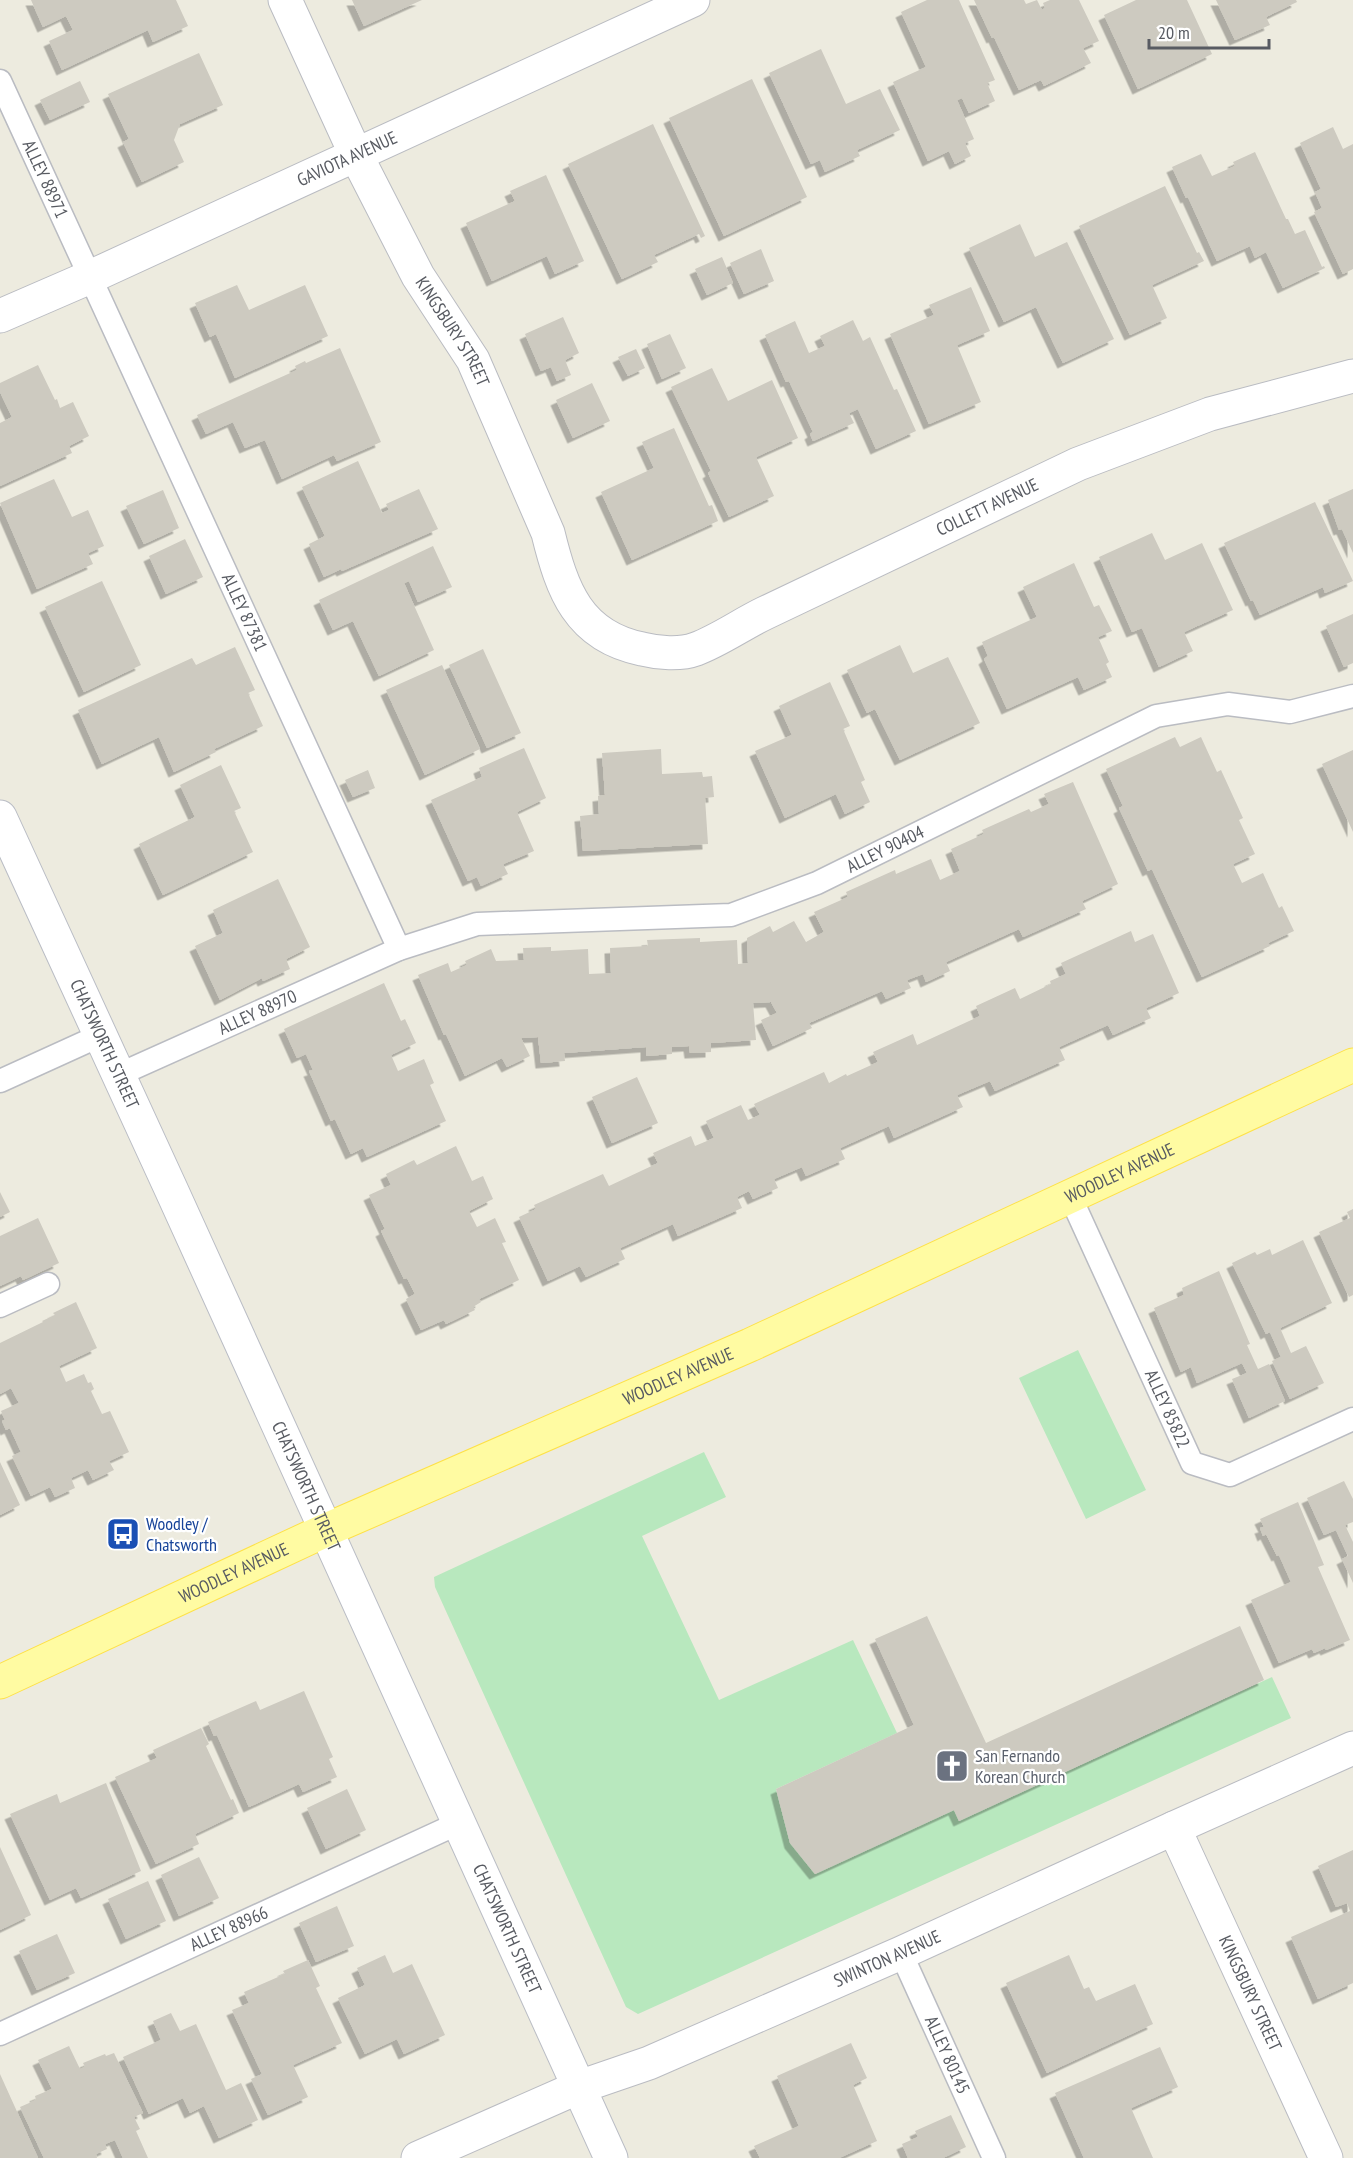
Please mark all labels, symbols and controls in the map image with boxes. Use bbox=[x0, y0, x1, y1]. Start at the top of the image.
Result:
scale bar bbox=[1149, 12, 1269, 50]
text: 20 m bbox=[1158, 21, 1190, 44]
street label: GAVIOTA AVENUE bbox=[293, 126, 401, 191]
street label: ALLEY 88971 bbox=[18, 136, 73, 222]
street label: KINGSBURY STREET bbox=[411, 272, 495, 390]
street label: COLLETT AVENUE bbox=[932, 473, 1042, 541]
street label: ALLEY 87381 bbox=[217, 570, 273, 655]
street label: ALLEY 90404 bbox=[843, 820, 928, 878]
street label: CHATSWORTH STREET bbox=[65, 975, 145, 1112]
street label: ALLEY 88970 bbox=[215, 984, 300, 1040]
street label: WOODLEY AVENUE bbox=[1061, 1138, 1178, 1208]
street label: WOODLEY AVENUE bbox=[619, 1342, 737, 1410]
street label: ALLEY 85822 bbox=[1140, 1366, 1196, 1451]
street label: CHATSWORTH STREET bbox=[267, 1418, 346, 1555]
place label: Woodley / Chatsworth bbox=[146, 1512, 217, 1556]
bus stop icon: Woodley / Chatsworth bbox=[105, 1516, 141, 1552]
street label: WOODLEY AVENUE bbox=[175, 1537, 292, 1608]
place label: San Fernando Korean Church bbox=[975, 1744, 1065, 1788]
church icon: San Fernando Korean Church bbox=[934, 1748, 970, 1784]
street label: CHATSWORTH STREET bbox=[468, 1860, 547, 1997]
street label: ALLEY 88966 bbox=[186, 1900, 271, 1956]
street label: SWINTON AVENUE bbox=[830, 1924, 944, 1992]
street label: KINGSBURY STREET bbox=[1214, 1932, 1287, 2055]
street label: ALLEY 80145 bbox=[920, 2012, 975, 2098]

